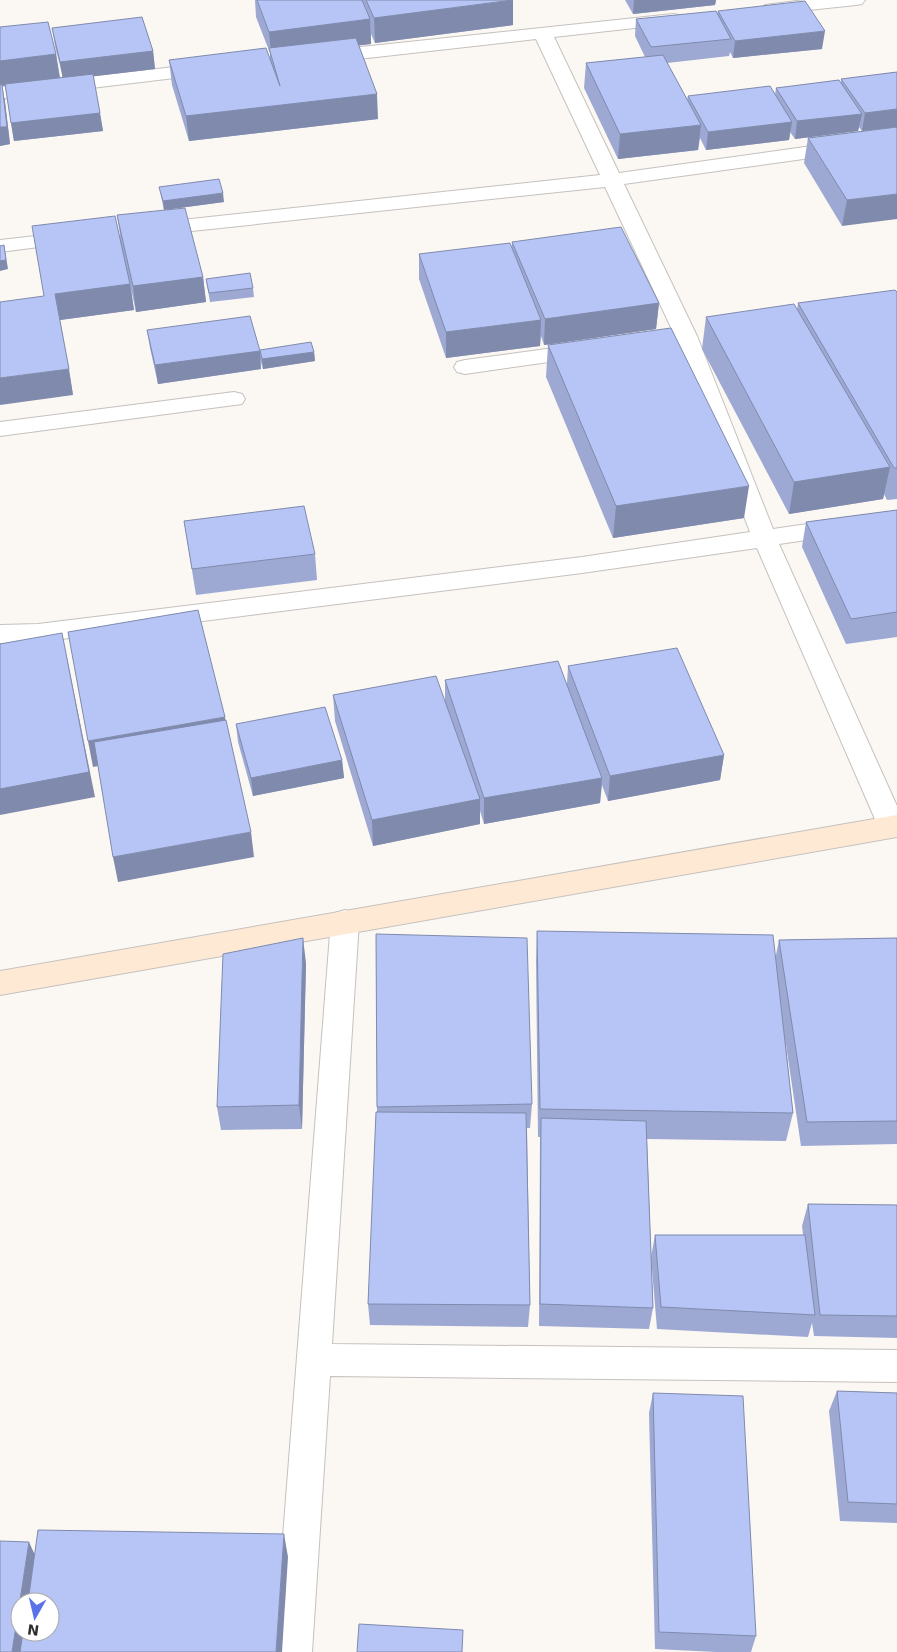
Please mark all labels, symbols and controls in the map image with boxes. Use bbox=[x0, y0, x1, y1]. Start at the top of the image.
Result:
north arrow bbox=[10, 1592, 60, 1642]
text: N bbox=[26, 1621, 40, 1639]

